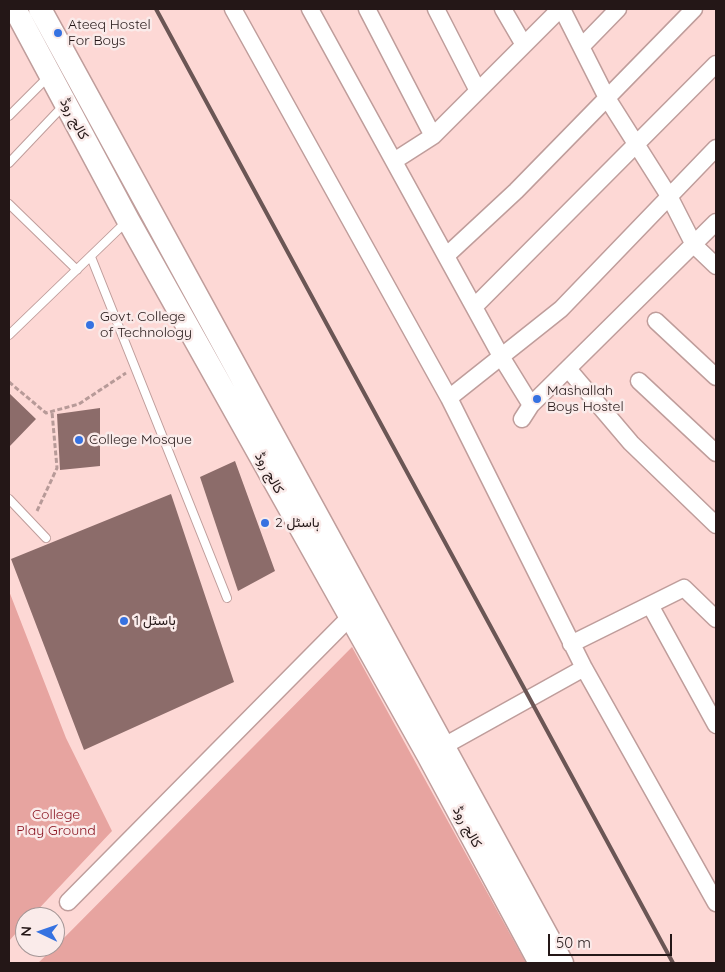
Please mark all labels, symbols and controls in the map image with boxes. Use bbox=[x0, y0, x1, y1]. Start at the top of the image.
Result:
place label: Ateeq Hostel For Boys bbox=[68, 17, 151, 49]
marker: Ateeq Hostel For Boys bbox=[52, 27, 64, 39]
street label: کالج روڈ bbox=[56, 95, 92, 143]
place label: Govt. College of Technology bbox=[100, 309, 192, 342]
marker: Govt. College of Technology bbox=[84, 319, 96, 331]
place label: Mashallah Boys Hostel bbox=[547, 383, 624, 416]
marker: Mashallah Boys Hostel bbox=[531, 393, 543, 405]
place label: College Mosque bbox=[89, 432, 192, 448]
marker: College Mosque bbox=[73, 434, 85, 446]
street label: کالج روڈ bbox=[251, 449, 287, 497]
place label: ہاسٹل 2 bbox=[275, 515, 319, 531]
marker: ہاسٹل 2 bbox=[259, 517, 271, 529]
place label: ہاسٹل 1 bbox=[134, 613, 176, 629]
marker: ہاسٹل 1 bbox=[118, 615, 130, 627]
street label: کالج روڈ bbox=[449, 803, 485, 851]
park label: College Play Ground bbox=[16, 807, 96, 840]
north arrow bbox=[15, 907, 65, 957]
scale bar bbox=[550, 924, 674, 956]
text: N bbox=[17, 926, 35, 937]
text: 50 m bbox=[556, 933, 591, 952]

